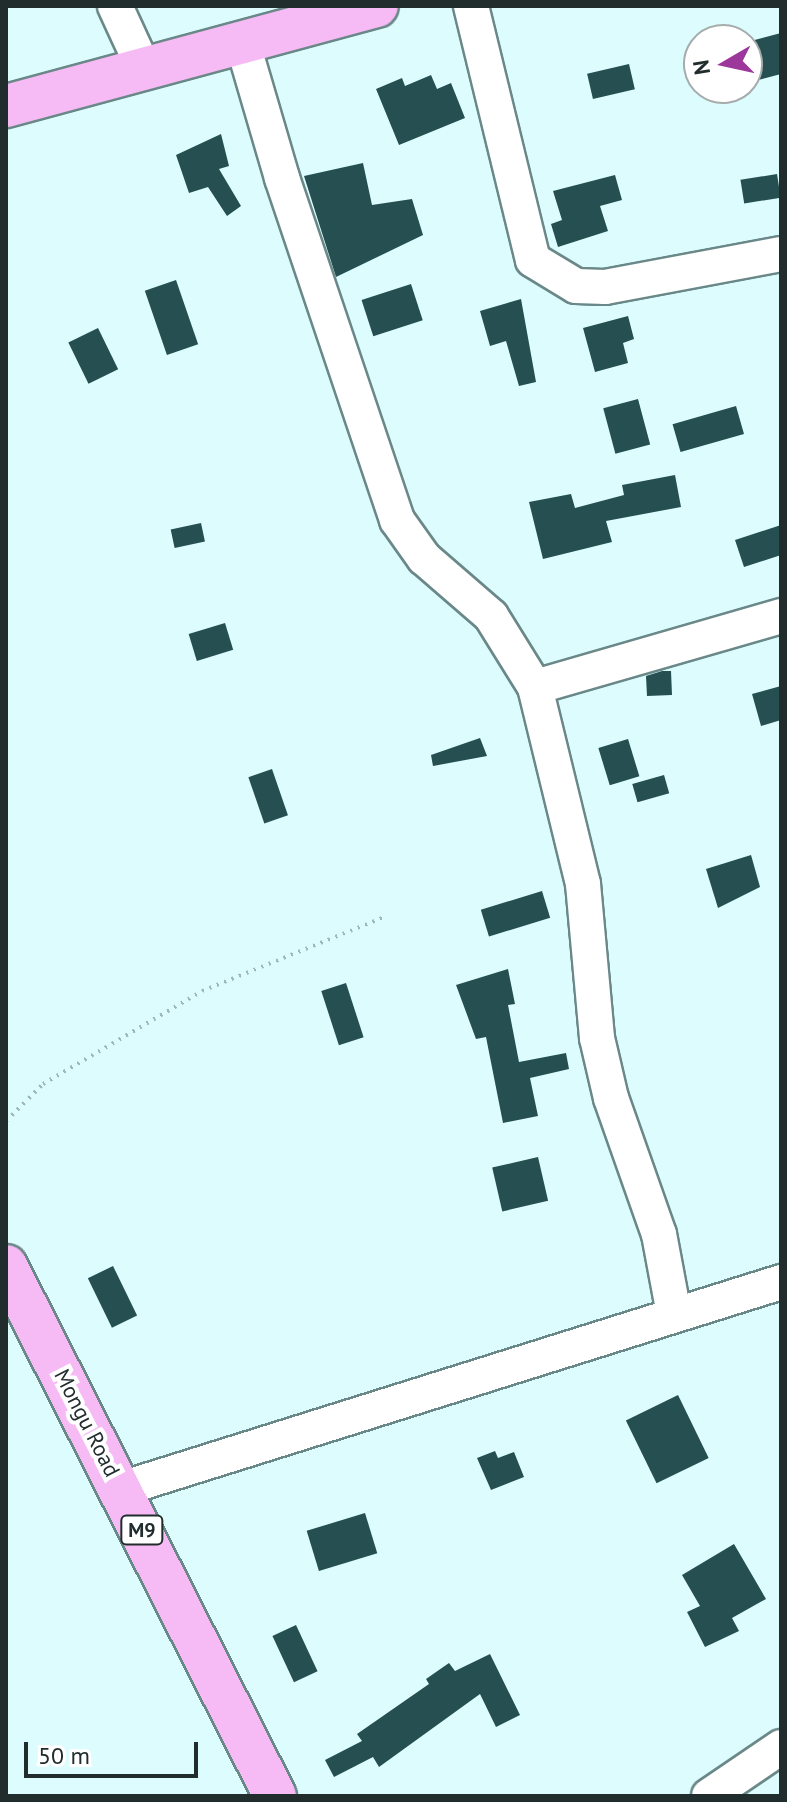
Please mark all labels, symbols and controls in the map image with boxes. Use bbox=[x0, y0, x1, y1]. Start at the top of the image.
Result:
north arrow bbox=[683, 24, 763, 104]
text: N bbox=[686, 58, 716, 77]
street label: Mongu Road bbox=[49, 1365, 125, 1481]
road number: M9 bbox=[120, 1514, 164, 1546]
scale bar bbox=[28, 1726, 202, 1776]
text: 50 m bbox=[38, 1740, 90, 1771]

